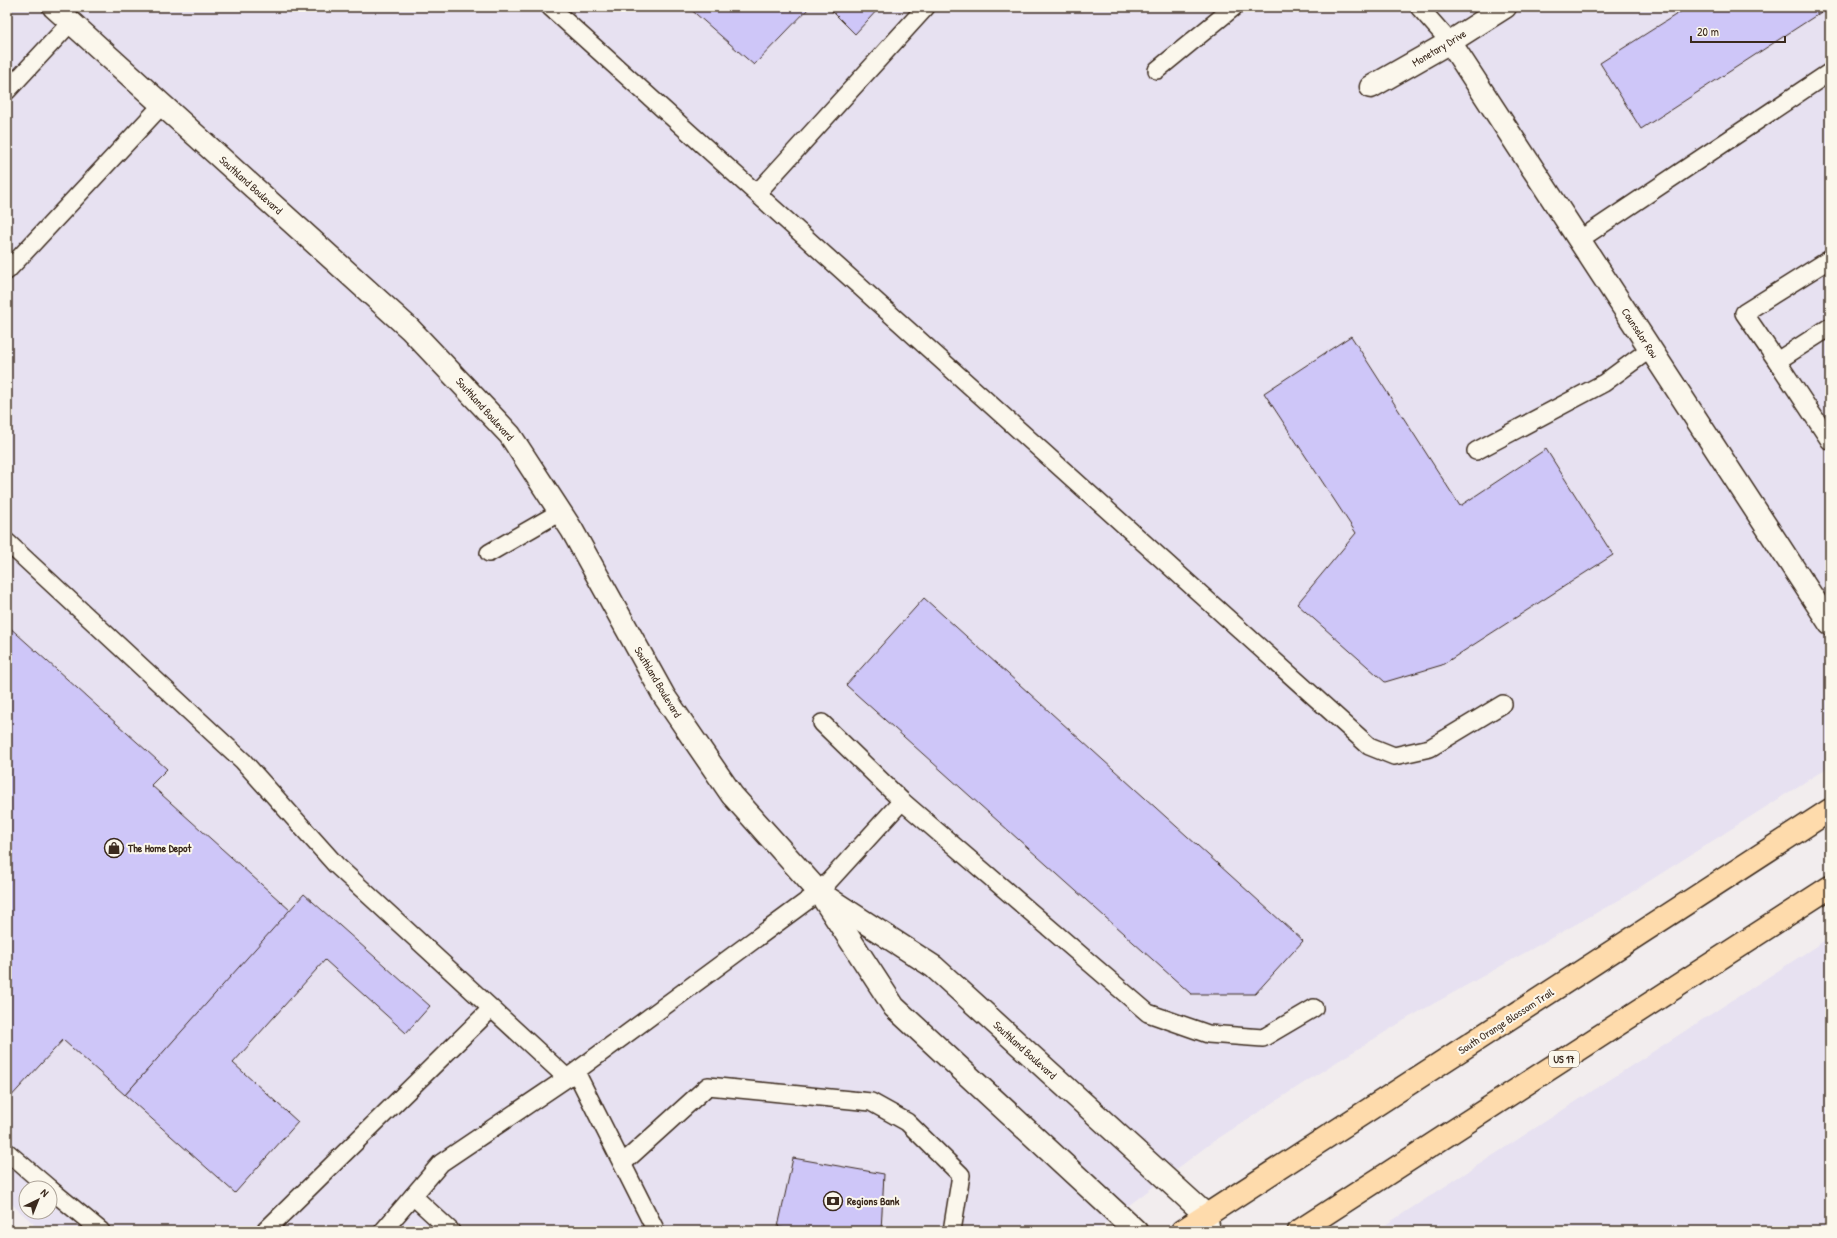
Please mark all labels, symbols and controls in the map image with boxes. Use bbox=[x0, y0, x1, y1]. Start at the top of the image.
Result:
scale bar bbox=[1691, 18, 1785, 44]
text: 20 m bbox=[1697, 23, 1719, 40]
street label: Monetary Drive bbox=[1409, 26, 1469, 70]
street label: Southland Boulevard bbox=[216, 153, 286, 218]
street label: Counselor Row bbox=[1619, 305, 1661, 361]
street label: Southland Boulevard bbox=[453, 374, 518, 444]
street label: Southland Boulevard bbox=[631, 644, 685, 721]
shop icon: The Home Depot bbox=[103, 837, 125, 859]
place label: The Home Depot bbox=[127, 841, 192, 856]
street label: South Orange Blossom Trail bbox=[1456, 985, 1556, 1057]
street label: Southland Boulevard bbox=[990, 1018, 1060, 1083]
road number: US 17 bbox=[1549, 1051, 1579, 1067]
north arrow bbox=[18, 1180, 58, 1220]
text: N bbox=[38, 1186, 52, 1200]
bank icon: Regions Bank bbox=[822, 1190, 844, 1212]
place label: Regions Bank bbox=[847, 1194, 900, 1209]

